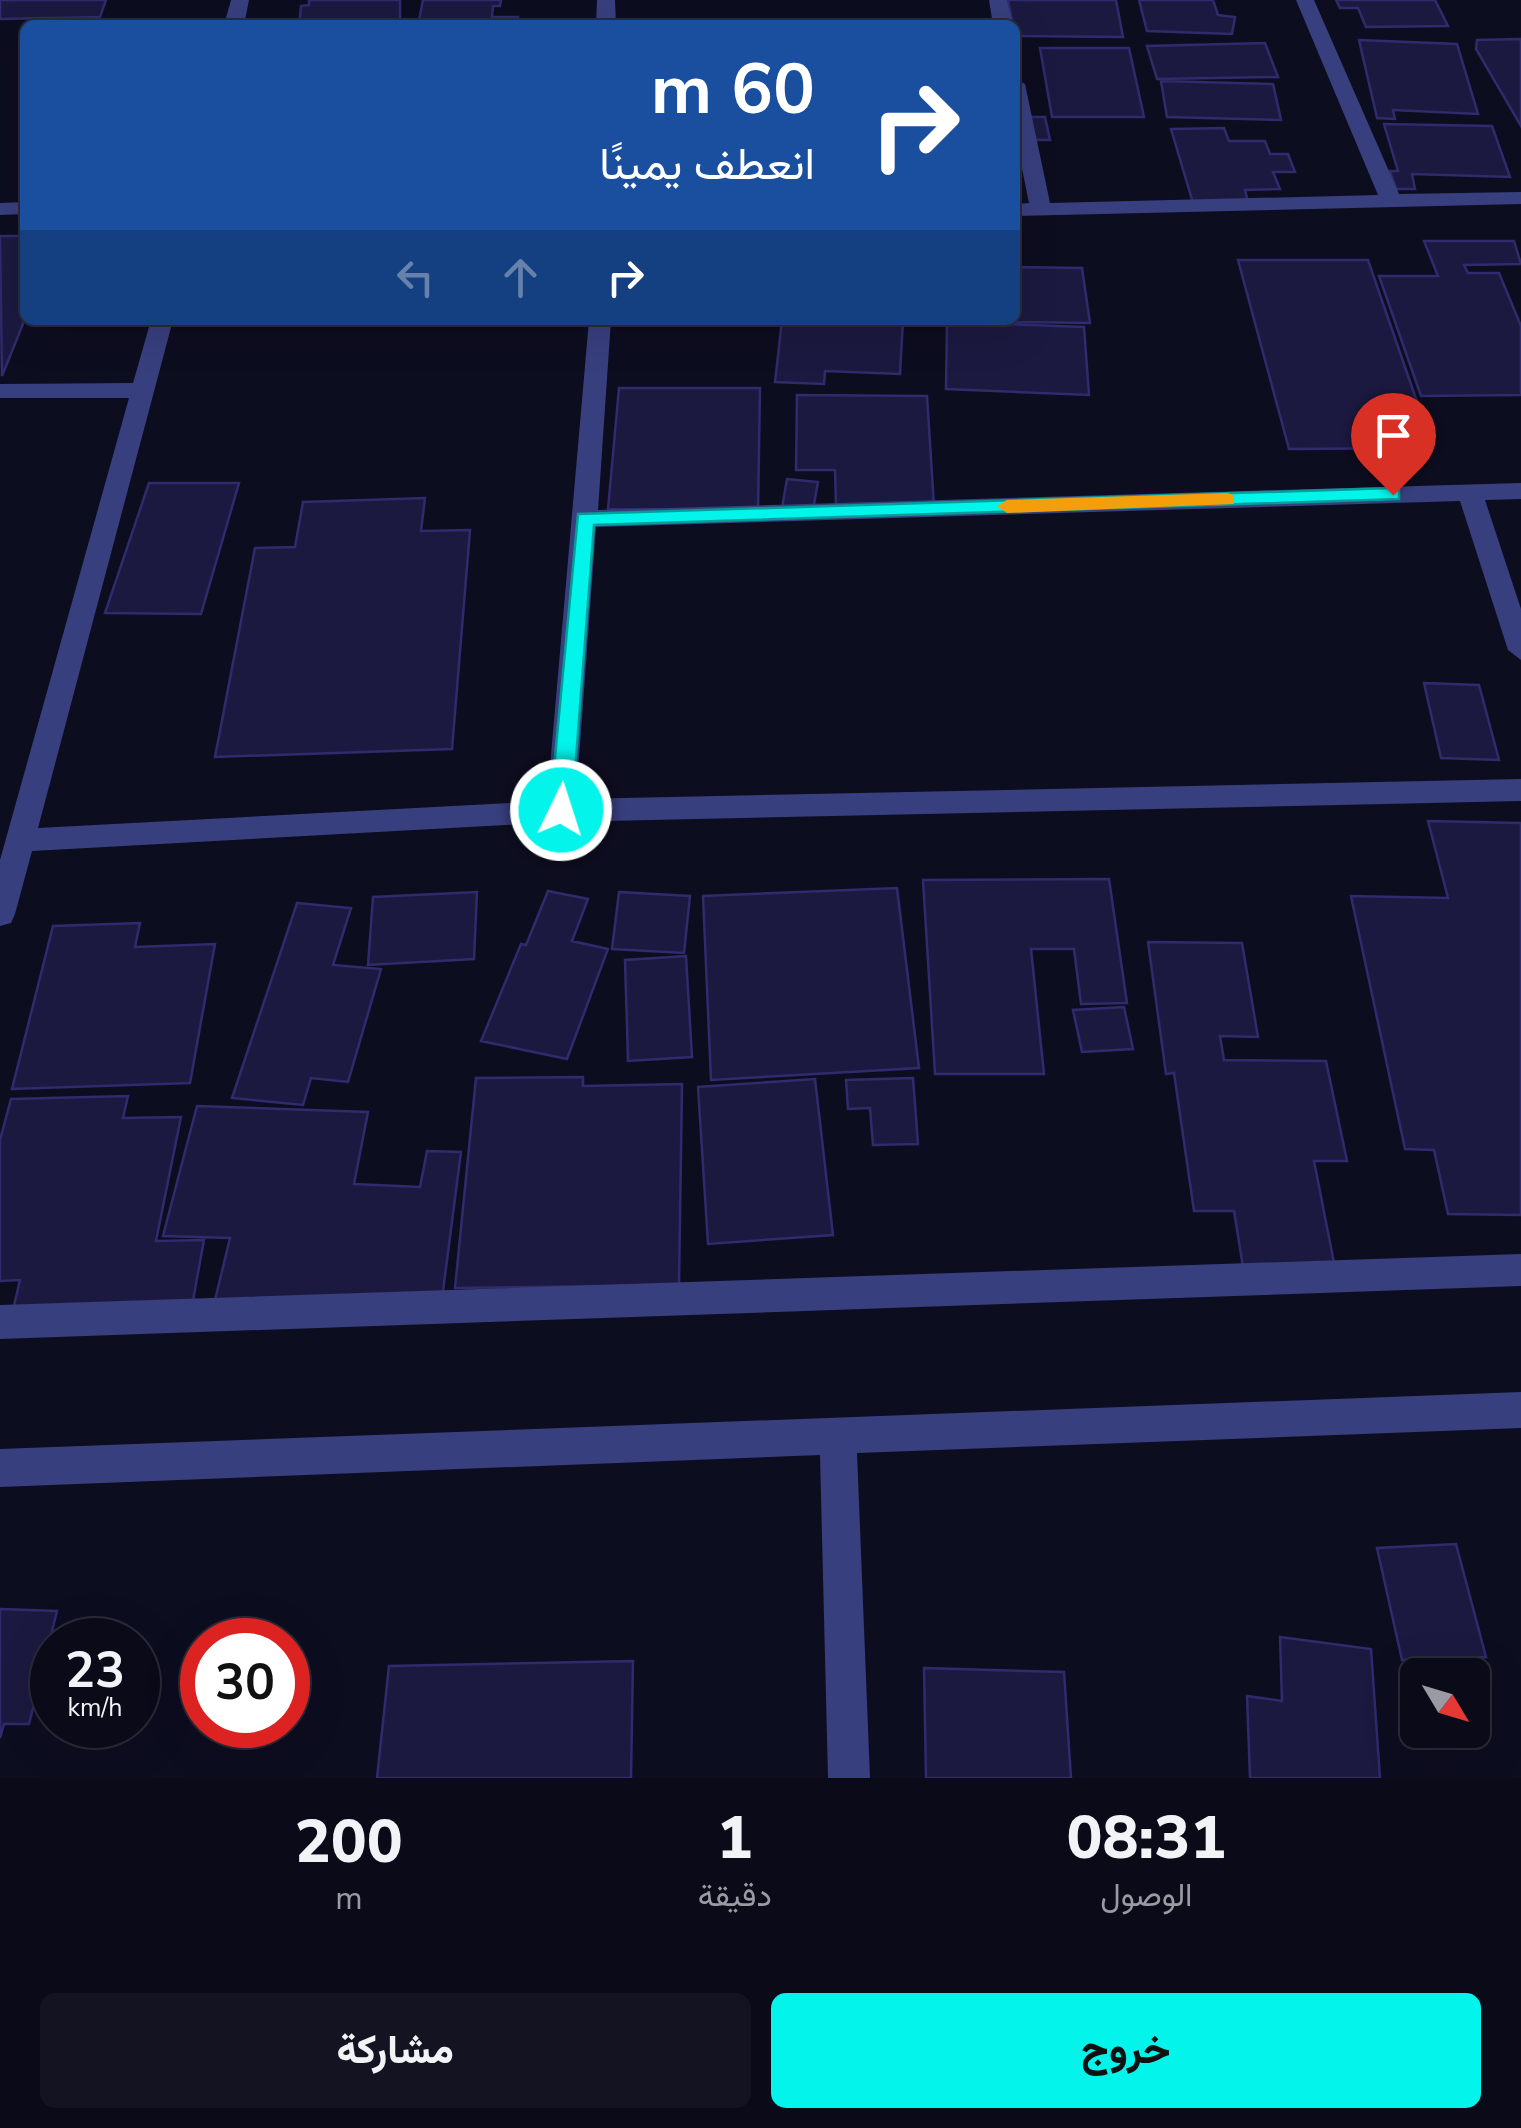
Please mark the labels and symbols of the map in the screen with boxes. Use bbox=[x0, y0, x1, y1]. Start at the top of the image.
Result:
pin bbox=[1351, 393, 1436, 496]
position arrow bbox=[509, 758, 613, 862]
speed limit sign: 30 bbox=[180, 1618, 310, 1748]
north arrow bbox=[1400, 1658, 1490, 1748]

